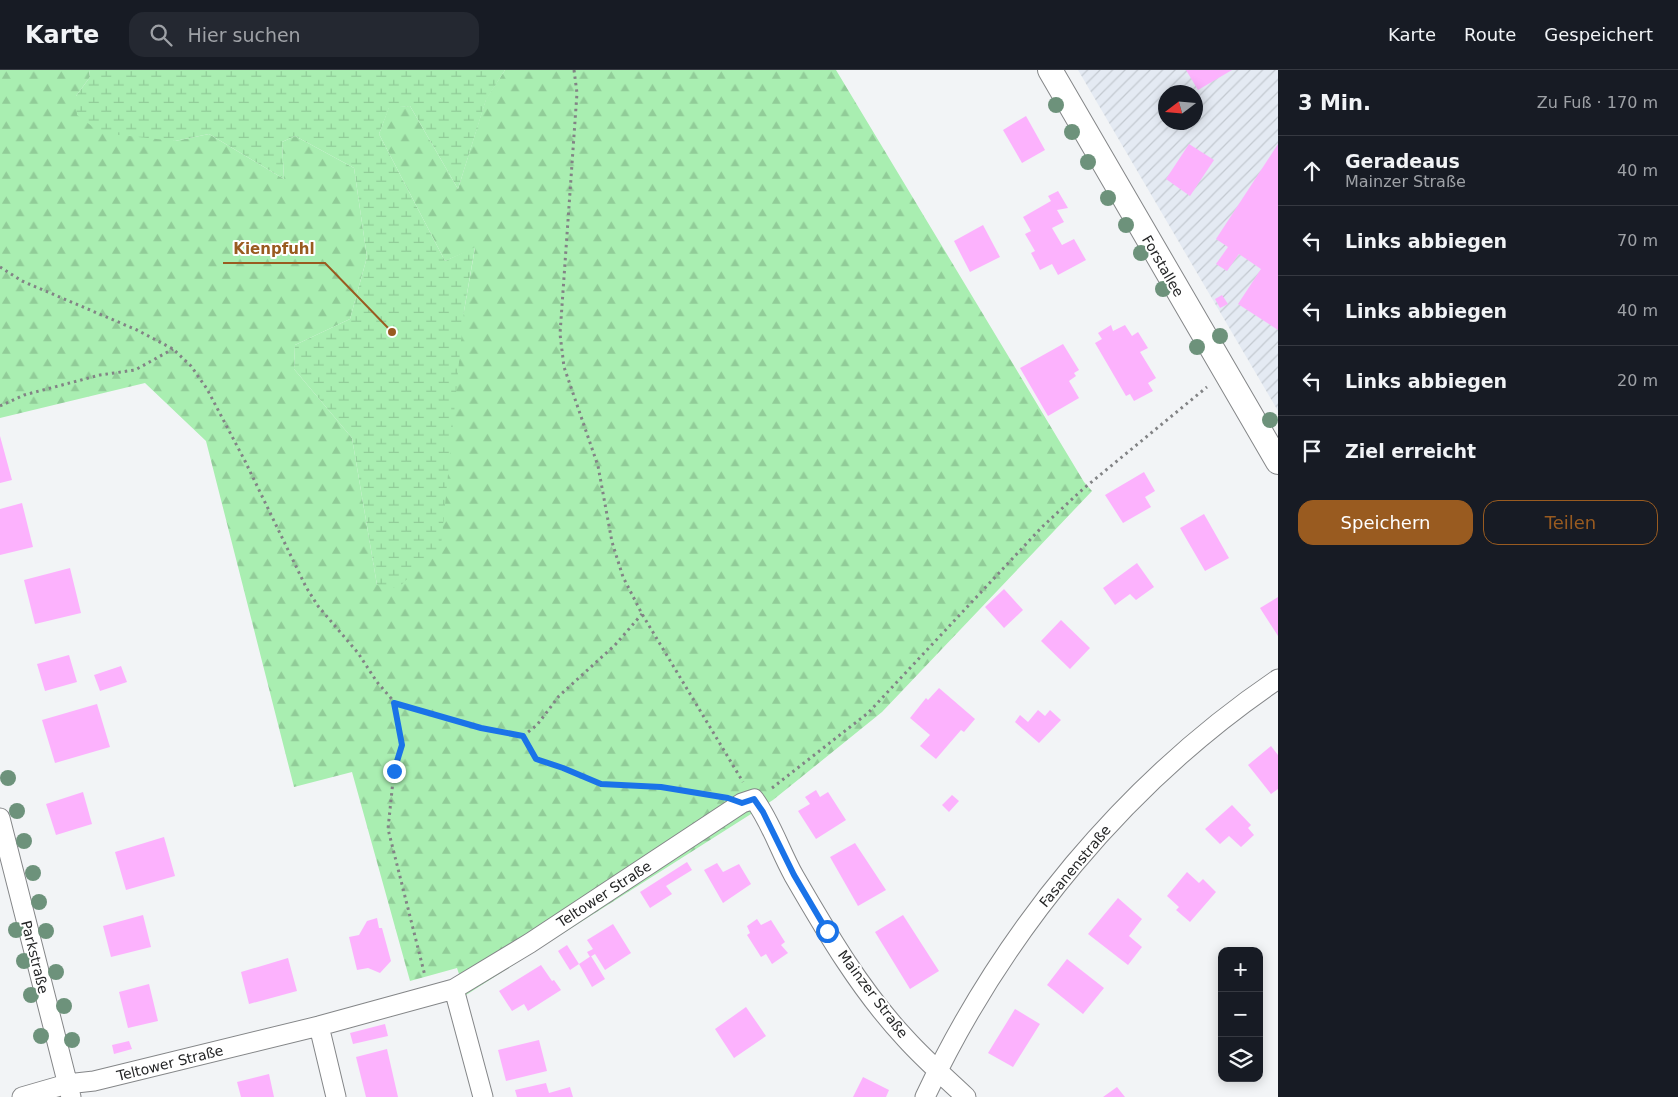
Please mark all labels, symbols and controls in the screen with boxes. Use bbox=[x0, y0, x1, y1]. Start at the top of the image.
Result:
search box bbox=[129, 12, 479, 57]
text: Karte bbox=[25, 21, 99, 49]
icon: search bbox=[147, 21, 175, 49]
text: Hier suchen bbox=[187, 24, 301, 46]
text: Karte bbox=[1388, 24, 1436, 45]
text: Route bbox=[1464, 24, 1516, 45]
text: Gespeichert bbox=[1544, 24, 1653, 45]
north arrow bbox=[1158, 85, 1203, 130]
text: 3 Min. bbox=[1298, 91, 1371, 115]
text: Zu Fuß · 170 m bbox=[1537, 93, 1658, 112]
text: Geradeaus bbox=[1345, 150, 1460, 172]
icon: ahead bbox=[1298, 157, 1326, 185]
text: 40 m bbox=[1617, 161, 1658, 180]
text: Mainzer Straße bbox=[1345, 172, 1466, 191]
icon: left bbox=[1298, 227, 1326, 255]
text: Links abbiegen bbox=[1345, 230, 1507, 252]
text: 70 m bbox=[1617, 231, 1658, 250]
street label: Forstallee bbox=[1139, 232, 1187, 300]
callout: Kienpfuhl bbox=[223, 233, 325, 263]
text: Kienpfuhl bbox=[233, 240, 315, 258]
icon: left bbox=[1298, 297, 1326, 325]
text: Links abbiegen bbox=[1345, 300, 1507, 322]
text: 40 m bbox=[1617, 301, 1658, 320]
icon: left bbox=[1298, 367, 1326, 395]
text: Links abbiegen bbox=[1345, 370, 1507, 392]
text: 20 m bbox=[1617, 371, 1658, 390]
icon: arrive bbox=[1298, 437, 1326, 465]
text: Ziel erreicht bbox=[1345, 440, 1476, 462]
button: Speichern bbox=[1298, 500, 1473, 545]
button: Teilen bbox=[1483, 500, 1658, 545]
route end bbox=[383, 760, 406, 783]
street label: Fasanenstraße bbox=[1036, 822, 1114, 910]
street label: Teltower Straße bbox=[553, 858, 654, 931]
street label: Parkstraße bbox=[18, 919, 52, 995]
route start bbox=[816, 920, 839, 943]
street label: Mainzer Straße bbox=[835, 947, 911, 1041]
map controls bbox=[1218, 947, 1263, 1082]
button: + bbox=[1218, 947, 1263, 992]
button: − bbox=[1218, 992, 1263, 1037]
button: layers bbox=[1218, 1037, 1263, 1082]
street label: Teltower Straße bbox=[114, 1042, 225, 1084]

